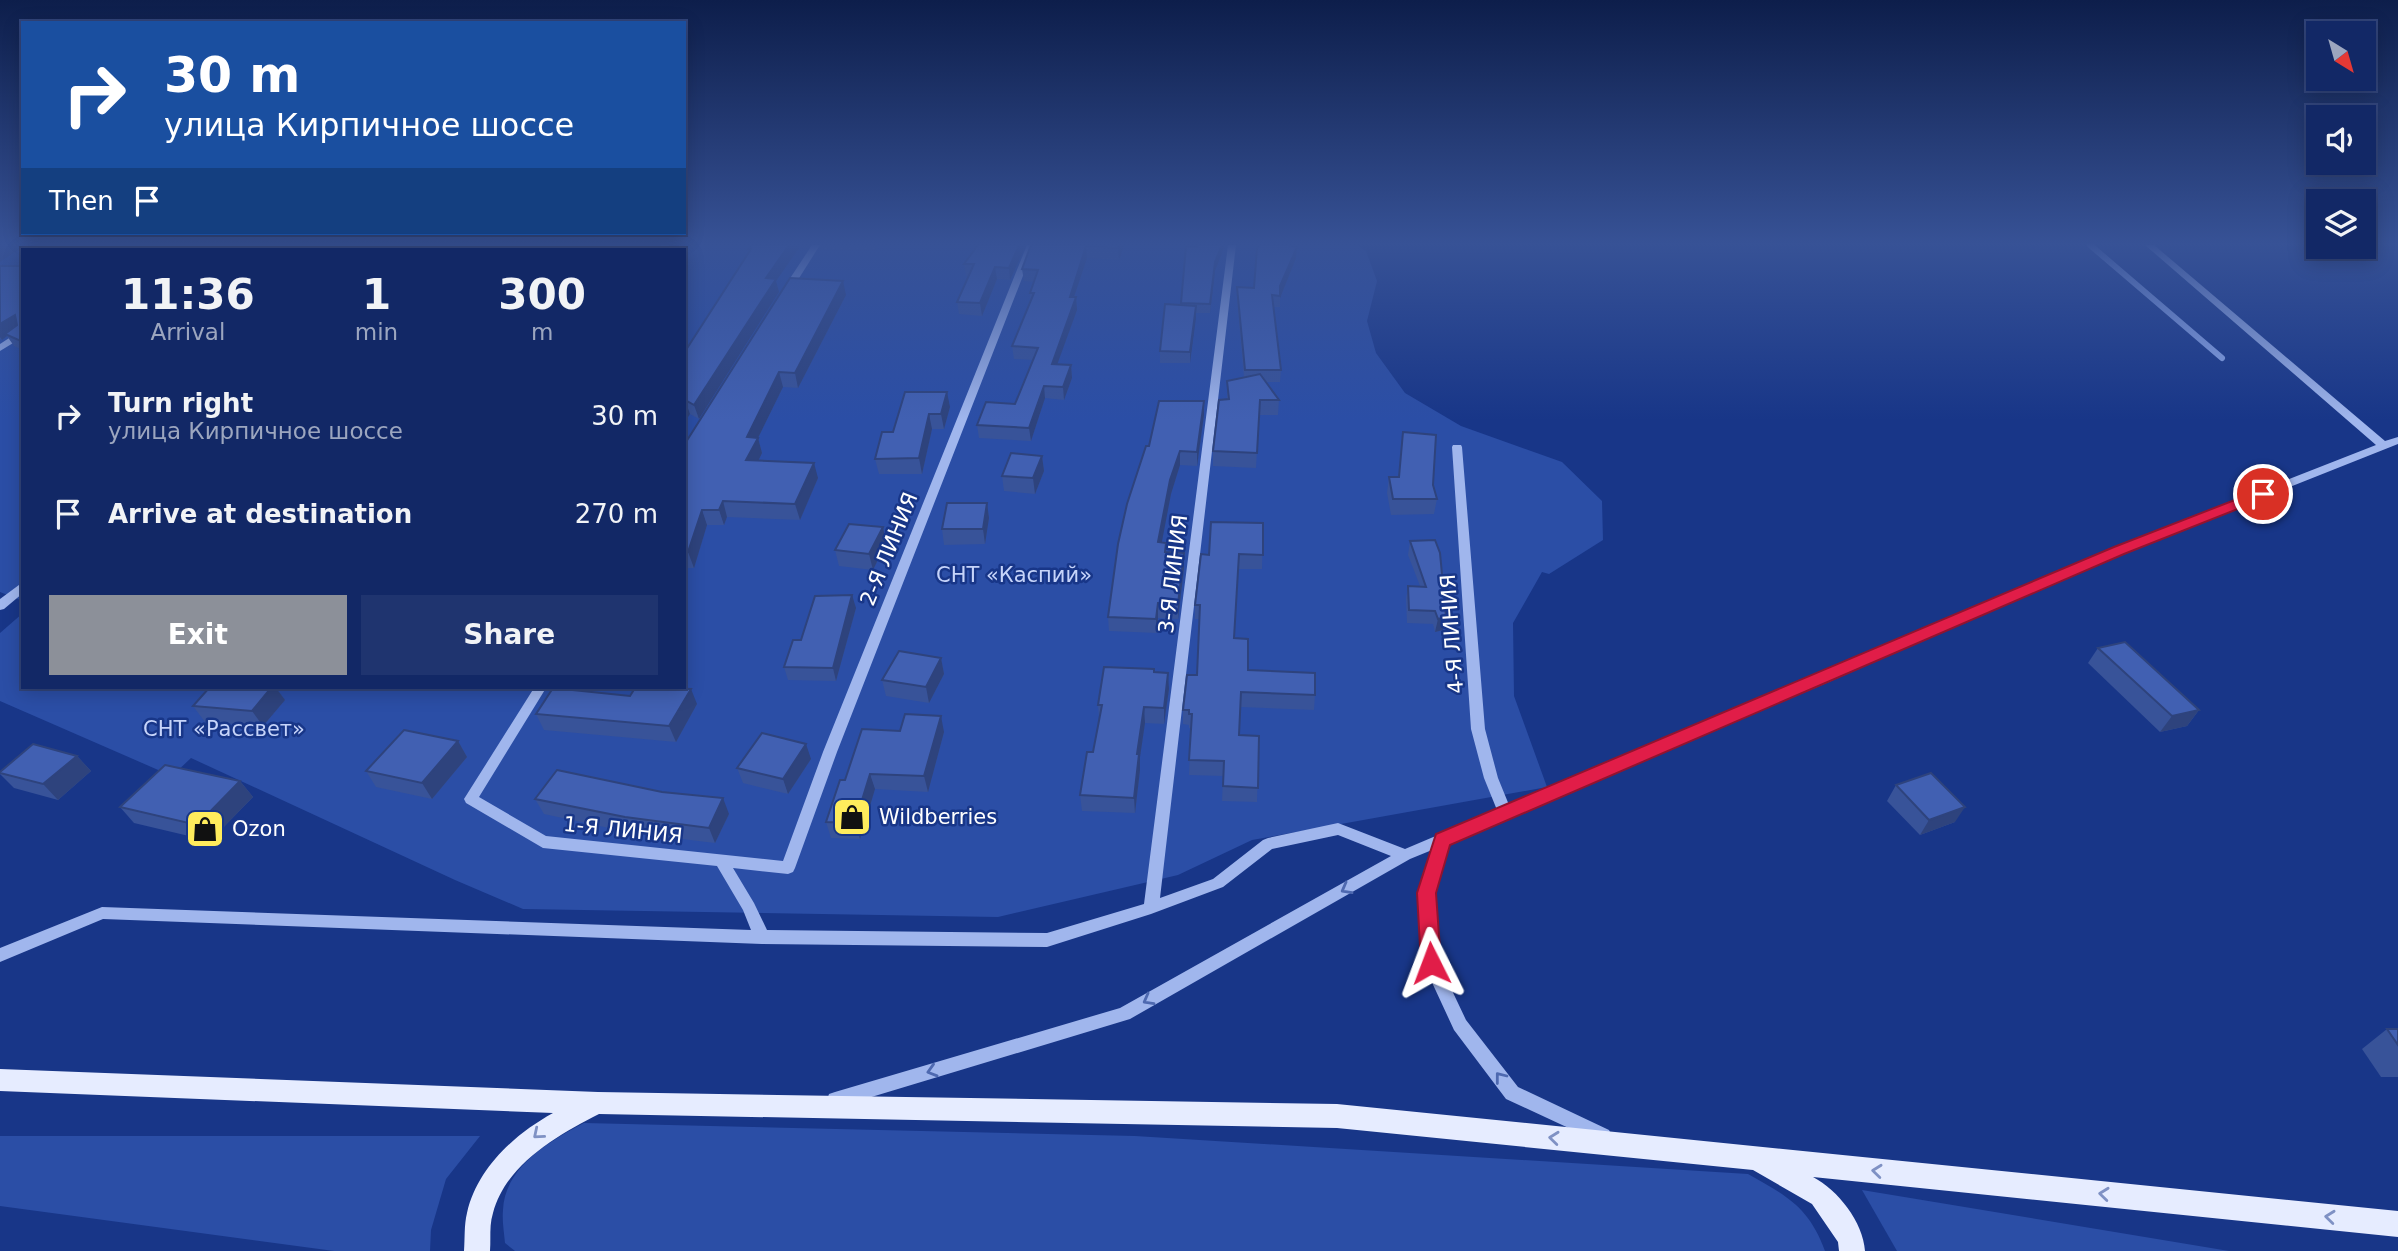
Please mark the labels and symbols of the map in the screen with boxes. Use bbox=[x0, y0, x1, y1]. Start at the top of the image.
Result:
north arrow bbox=[2306, 21, 2376, 91]
pin bbox=[2233, 464, 2293, 524]
street label: 2-Я ЛИНИЯ bbox=[855, 489, 923, 609]
street label: 3-Я ЛИНИЯ bbox=[1154, 513, 1192, 635]
park label: СНТ «Каспий» bbox=[936, 563, 1092, 587]
street label: 4-Я ЛИНИЯ bbox=[1436, 573, 1468, 695]
park label: СНТ «Рассвет» bbox=[143, 717, 305, 741]
shop icon: Wildberries bbox=[831, 796, 873, 838]
place label: Wildberries bbox=[879, 805, 997, 829]
shop icon: Ozon bbox=[184, 808, 226, 850]
street label: 1-Я ЛИНИЯ bbox=[562, 812, 684, 848]
place label: Ozon bbox=[232, 817, 286, 841]
one-way arrow bbox=[1341, 881, 1353, 894]
position arrow bbox=[1394, 926, 1468, 1000]
one-way arrow bbox=[1143, 992, 1155, 1005]
one-way arrow bbox=[927, 1063, 939, 1078]
one-way arrow bbox=[1496, 1072, 1509, 1085]
one-way arrow bbox=[533, 1126, 546, 1139]
one-way arrow bbox=[1548, 1131, 1559, 1146]
one-way arrow bbox=[1872, 1164, 1883, 1179]
one-way arrow bbox=[2098, 1187, 2109, 1202]
one-way arrow bbox=[2324, 1210, 2336, 1225]

